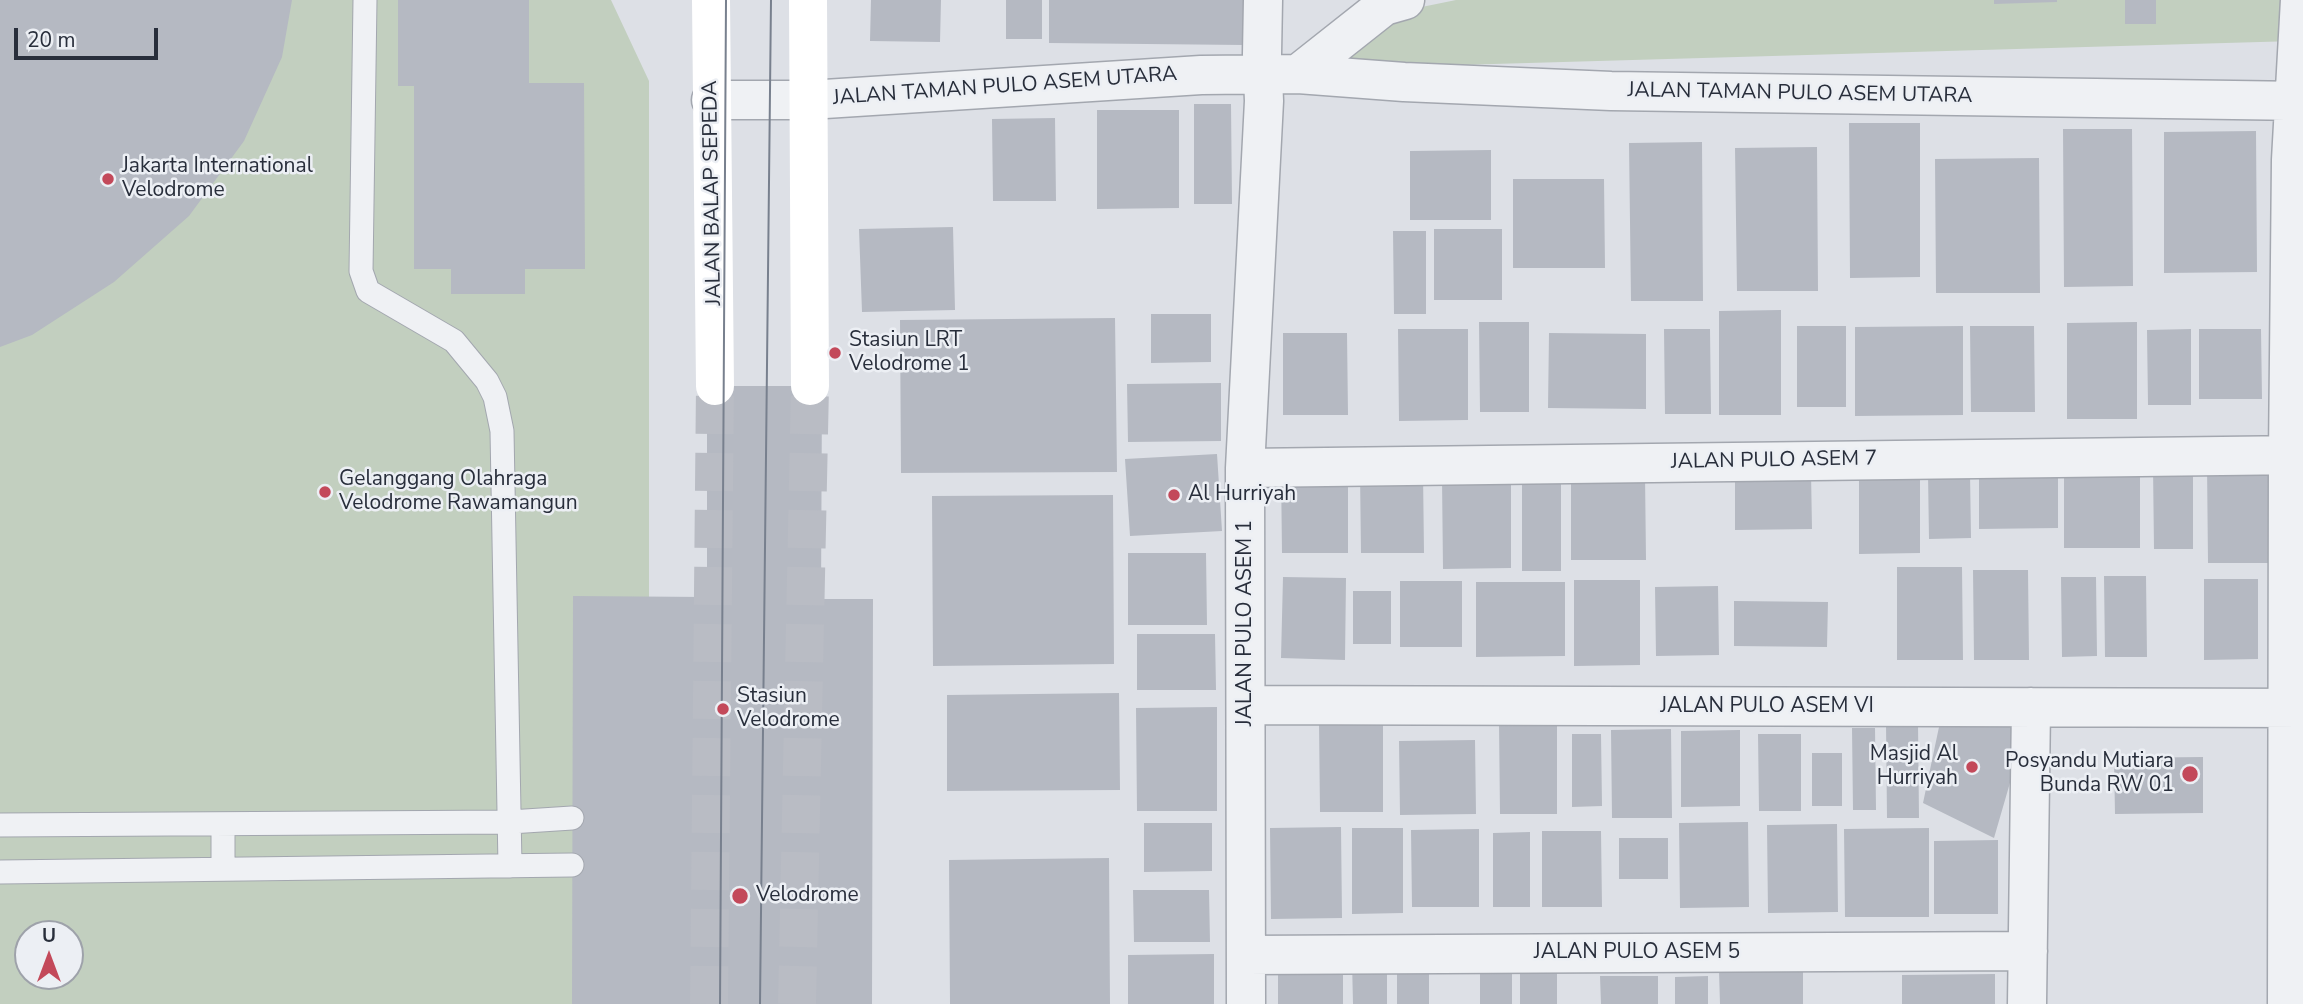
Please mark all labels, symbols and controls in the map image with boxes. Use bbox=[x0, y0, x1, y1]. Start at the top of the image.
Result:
scale bar bbox=[18, 14, 161, 58]
text: 20 m bbox=[27, 26, 76, 54]
street label: JALAN TAMAN PULO ASEM UTARA bbox=[832, 62, 1178, 112]
street label: JALAN TAMAN PULO ASEM UTARA bbox=[1627, 78, 1973, 110]
street label: JALAN BALAP SEPEDA bbox=[698, 80, 728, 306]
place label: Jakarta International Velodrome bbox=[122, 154, 313, 204]
marker: Jakarta International Velodrome bbox=[100, 171, 116, 187]
place label: Stasiun LRT Velodrome 1 bbox=[849, 328, 970, 378]
marker: Stasiun LRT Velodrome 1 bbox=[827, 345, 843, 361]
street label: JALAN PULO ASEM 7 bbox=[1671, 447, 1877, 475]
place label: Gelanggang Olahraga Velodrome Rawamangun bbox=[339, 467, 578, 517]
place label: Al Hurriyah bbox=[1188, 482, 1296, 508]
marker: Gelanggang Olahraga Velodrome Rawamangun bbox=[317, 484, 333, 500]
marker: Al Hurriyah bbox=[1166, 487, 1182, 503]
street label: JALAN PULO ASEM 1 bbox=[1233, 520, 1259, 726]
place label: Stasiun Velodrome bbox=[737, 684, 840, 734]
street label: JALAN PULO ASEM VI bbox=[1660, 694, 1874, 720]
marker: Stasiun Velodrome bbox=[715, 701, 731, 717]
place label: Masjid Al Hurriyah bbox=[1870, 742, 1958, 792]
place label: Posyandu Mutiara Bunda RW 01 bbox=[2005, 749, 2174, 799]
marker: Masjid Al Hurriyah bbox=[1964, 759, 1980, 775]
marker: Posyandu Mutiara Bunda RW 01 bbox=[2180, 764, 2200, 784]
place label: Velodrome bbox=[756, 883, 859, 909]
marker: Velodrome bbox=[730, 886, 750, 906]
north arrow bbox=[14, 920, 84, 990]
text: U bbox=[42, 923, 56, 949]
street label: JALAN PULO ASEM 5 bbox=[1534, 940, 1740, 966]

